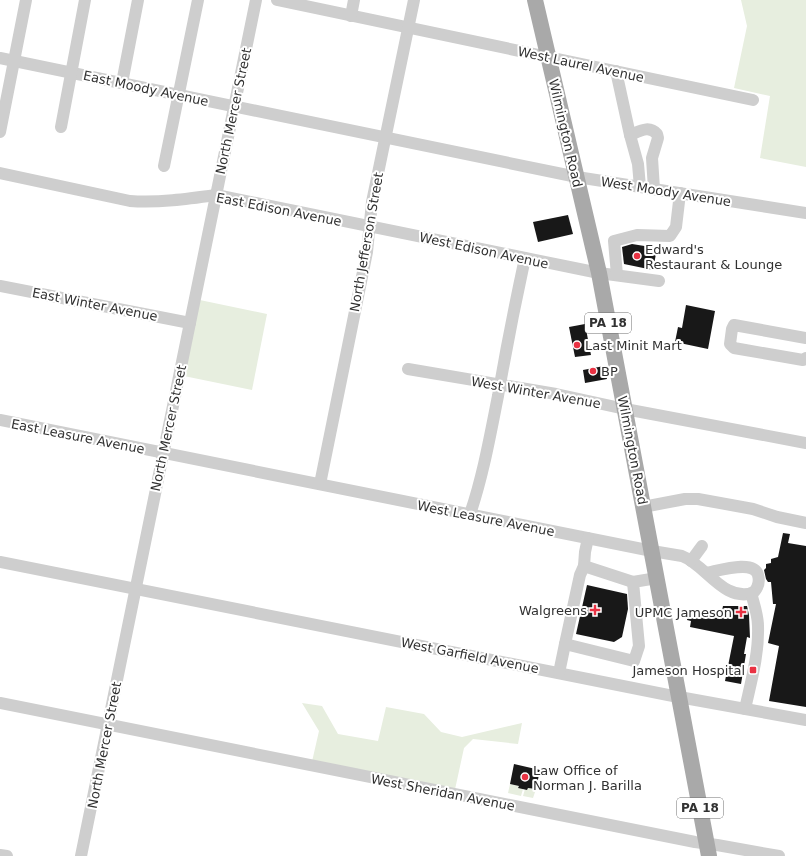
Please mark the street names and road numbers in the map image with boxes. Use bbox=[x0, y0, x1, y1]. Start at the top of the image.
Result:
street label: West Laurel Avenue bbox=[516, 44, 645, 85]
street label: North Mercer Street bbox=[213, 47, 254, 176]
street label: East Moody Avenue bbox=[82, 68, 210, 109]
street label: Wilmington Road bbox=[546, 78, 585, 189]
street label: North Jefferson Street bbox=[347, 171, 386, 313]
street label: West Moody Avenue bbox=[600, 174, 732, 209]
street label: East Edison Avenue bbox=[215, 190, 343, 229]
street label: West Edison Avenue bbox=[418, 229, 550, 272]
street label: East Winter Avenue bbox=[31, 285, 159, 324]
road number: PA 18 bbox=[585, 313, 631, 333]
street label: North Mercer Street bbox=[148, 364, 189, 493]
street label: West Winter Avenue bbox=[470, 374, 602, 411]
street label: Wilmington Road bbox=[615, 394, 650, 506]
street label: East Leasure Avenue bbox=[10, 416, 146, 457]
street label: West Leasure Avenue bbox=[416, 498, 556, 539]
street label: West Garfield Avenue bbox=[400, 635, 540, 676]
street label: North Mercer Street bbox=[85, 680, 124, 810]
street label: West Sheridan Avenue bbox=[370, 771, 516, 814]
road number: PA 18 bbox=[677, 798, 723, 818]

